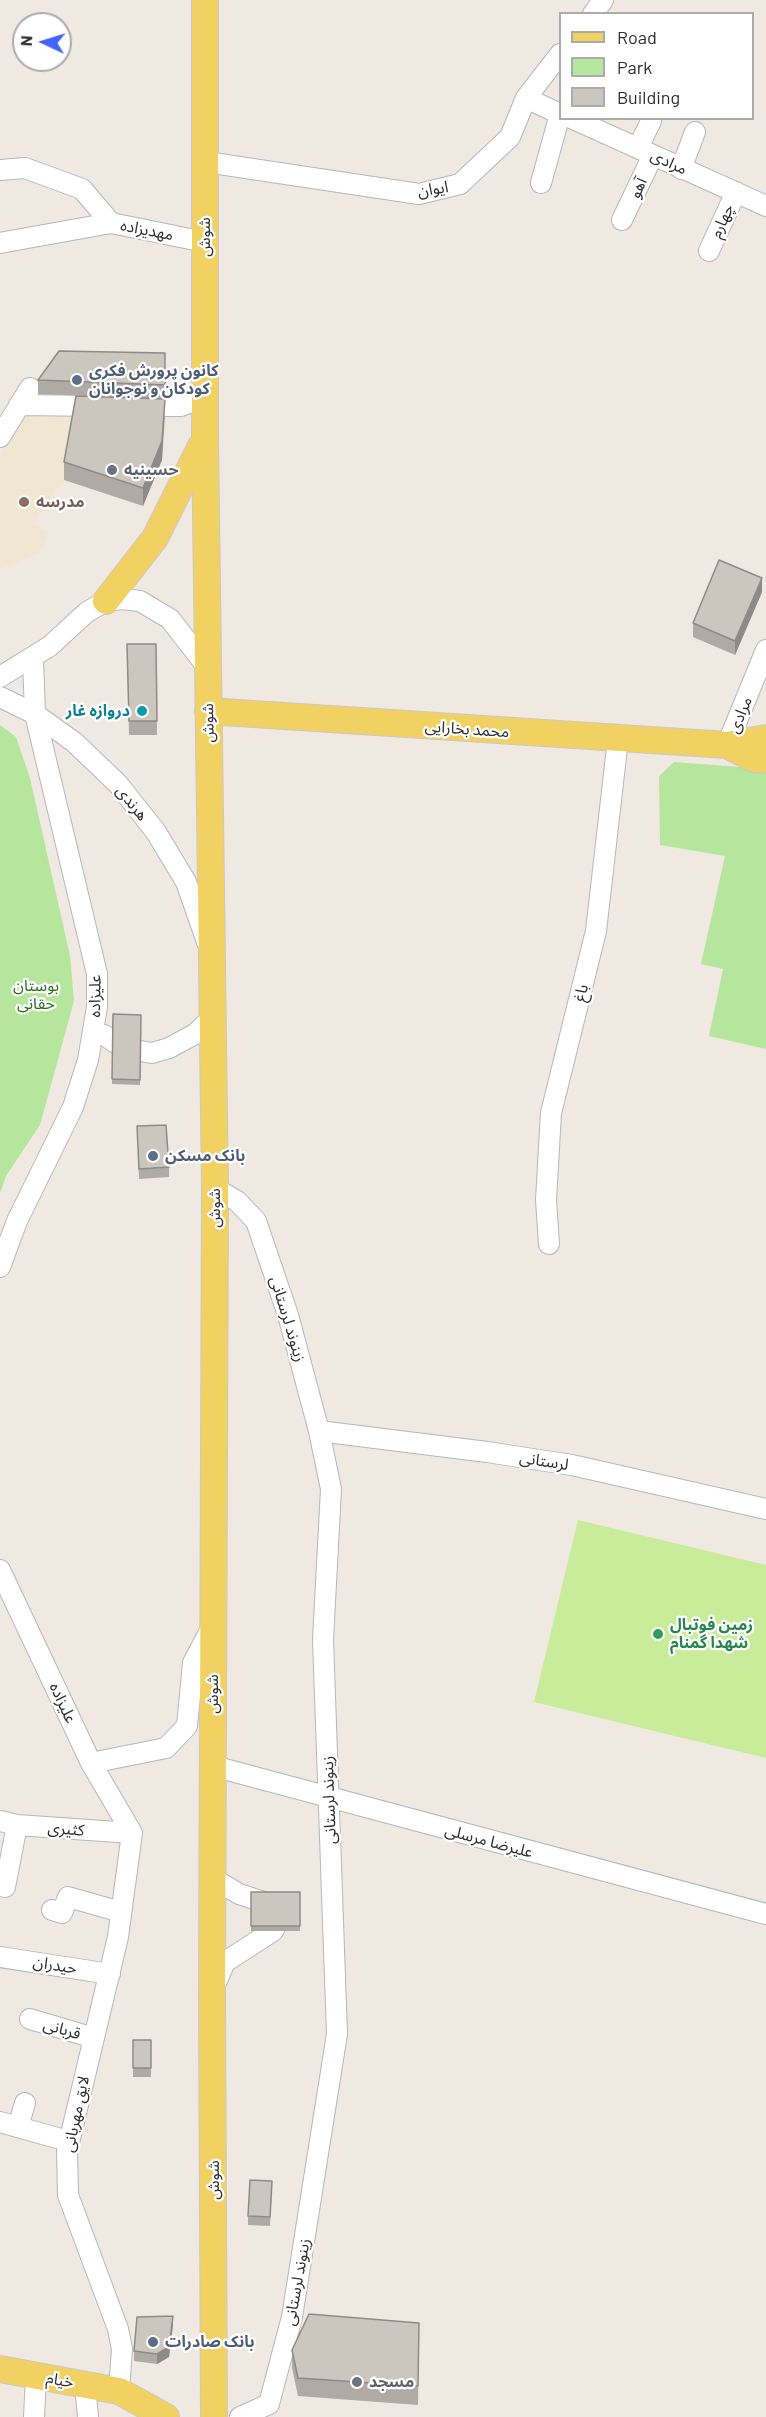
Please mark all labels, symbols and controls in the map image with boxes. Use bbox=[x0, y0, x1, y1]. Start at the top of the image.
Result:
north arrow bbox=[12, 12, 72, 72]
legend bbox=[559, 12, 754, 120]
text: Road bbox=[617, 26, 657, 48]
text: N bbox=[16, 35, 35, 47]
text: Park bbox=[617, 56, 652, 78]
text: Building bbox=[617, 86, 680, 108]
street label: مرادی bbox=[648, 145, 690, 179]
street label: آهو bbox=[625, 175, 651, 201]
street label: ایوان bbox=[416, 177, 450, 201]
street label: چهارم bbox=[706, 201, 738, 241]
street label: مهدیزاده bbox=[119, 215, 175, 245]
street label: شوش bbox=[195, 217, 215, 257]
place label: کانون پرورش فکری کودکان و نوجوانان bbox=[89, 361, 219, 399]
marker: کانون پرورش فکری کودکان و نوجوانان bbox=[70, 373, 84, 387]
place label: حسینیه bbox=[124, 460, 178, 480]
marker: حسینیه bbox=[105, 463, 119, 477]
place label: مدرسه bbox=[36, 492, 85, 512]
marker: مدرسه bbox=[17, 495, 31, 509]
street label: مرادی bbox=[724, 694, 756, 736]
place label: دروازه غار bbox=[66, 701, 130, 721]
street label: شوش bbox=[198, 703, 218, 743]
marker: دروازه غار bbox=[135, 704, 149, 718]
street label: محمد بخارایی bbox=[424, 716, 510, 742]
street label: هرندی bbox=[112, 781, 152, 825]
street label: علیزاده bbox=[85, 974, 105, 1018]
park label: بوستان حقانی bbox=[13, 976, 59, 1014]
street label: باغ bbox=[570, 983, 592, 1003]
place label: بانک مسکن bbox=[165, 1146, 245, 1166]
marker: بانک مسکن bbox=[146, 1149, 160, 1163]
street label: شوش bbox=[205, 1188, 225, 1228]
street label: زینوند لرستانی bbox=[266, 1274, 310, 1364]
street label: لرستانی bbox=[518, 1448, 570, 1474]
place label: زمین فوتبال شهدا گمنام bbox=[670, 1615, 753, 1653]
marker: زمین فوتبال شهدا گمنام bbox=[651, 1627, 665, 1641]
street label: شوش bbox=[203, 1674, 223, 1714]
street label: علیزاده bbox=[45, 1680, 81, 1726]
street label: زینوند لرستانی bbox=[318, 1755, 340, 1845]
street label: کثیری bbox=[47, 1818, 85, 1840]
street label: علیرضا مرسلی bbox=[443, 1820, 535, 1862]
street label: حیدران bbox=[32, 1952, 78, 1978]
street label: قربانی bbox=[41, 2015, 83, 2043]
street label: لایق مهربانی bbox=[59, 2074, 93, 2154]
street label: شوش bbox=[204, 2160, 224, 2200]
street label: زینوند لرستانی bbox=[280, 2237, 314, 2327]
place label: بانک صادرات bbox=[165, 2332, 255, 2352]
marker: بانک صادرات bbox=[146, 2335, 160, 2349]
street label: خیام bbox=[45, 2368, 75, 2392]
place label: مسجد bbox=[369, 2372, 414, 2392]
marker: مسجد bbox=[350, 2375, 364, 2389]

